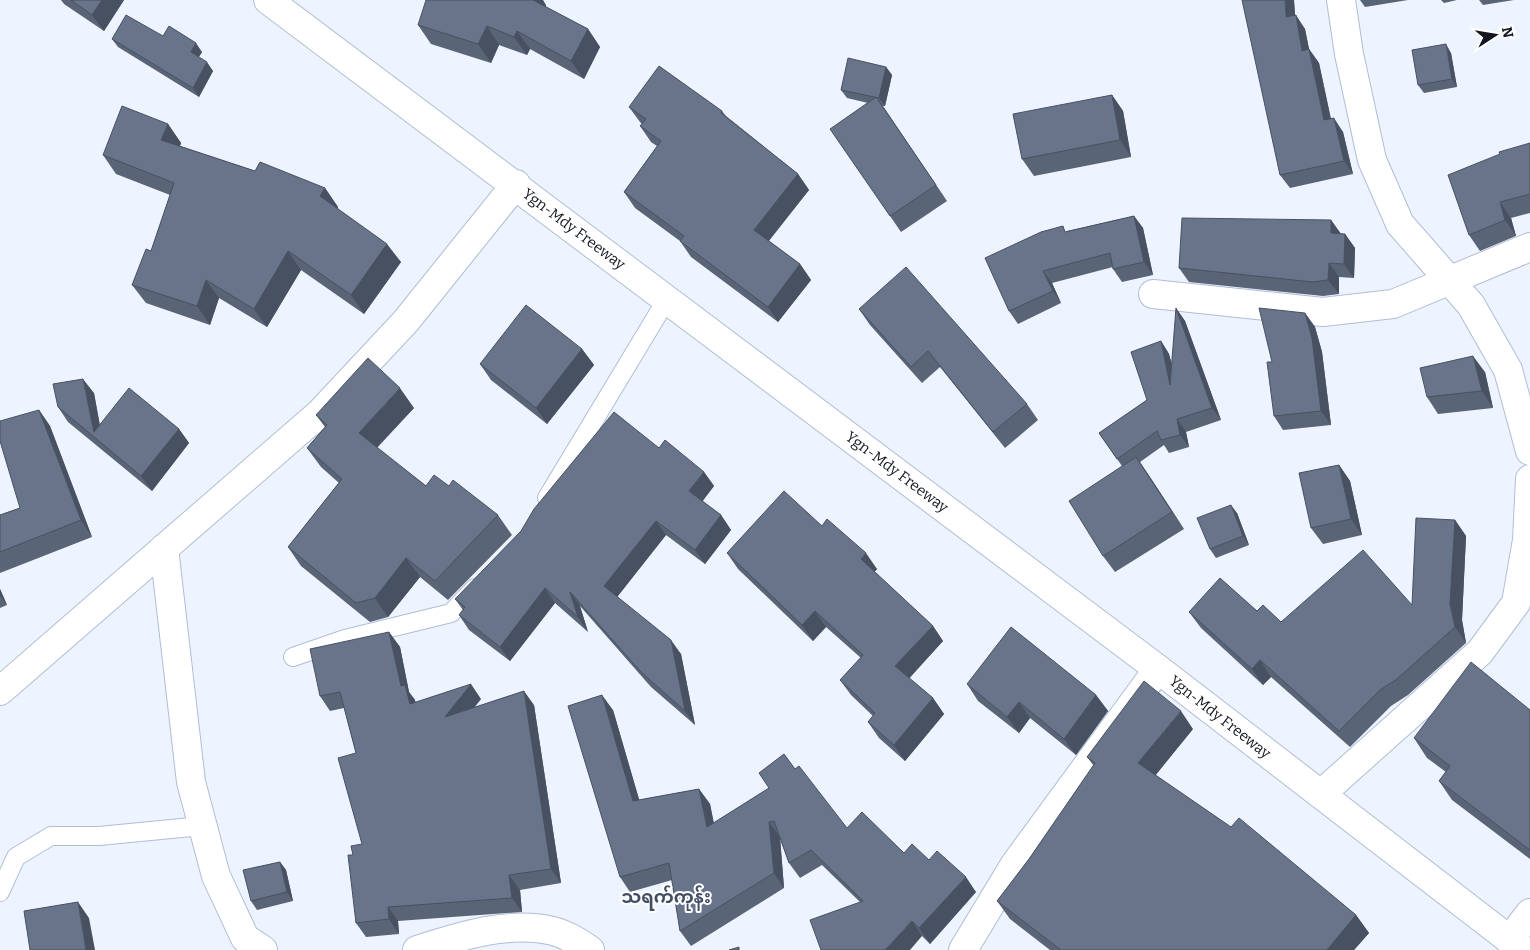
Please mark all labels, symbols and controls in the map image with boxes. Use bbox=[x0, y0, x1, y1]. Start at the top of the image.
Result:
north arrow bbox=[1470, 10, 1520, 60]
text: N bbox=[1498, 25, 1517, 40]
street label: Ygn-Mdy Freeway bbox=[519, 185, 629, 273]
street label: Ygn-Mdy Freeway bbox=[842, 428, 952, 516]
street label: Ygn-Mdy Freeway bbox=[1166, 672, 1274, 762]
district label: သရက်ကုန်း bbox=[621, 885, 711, 911]

